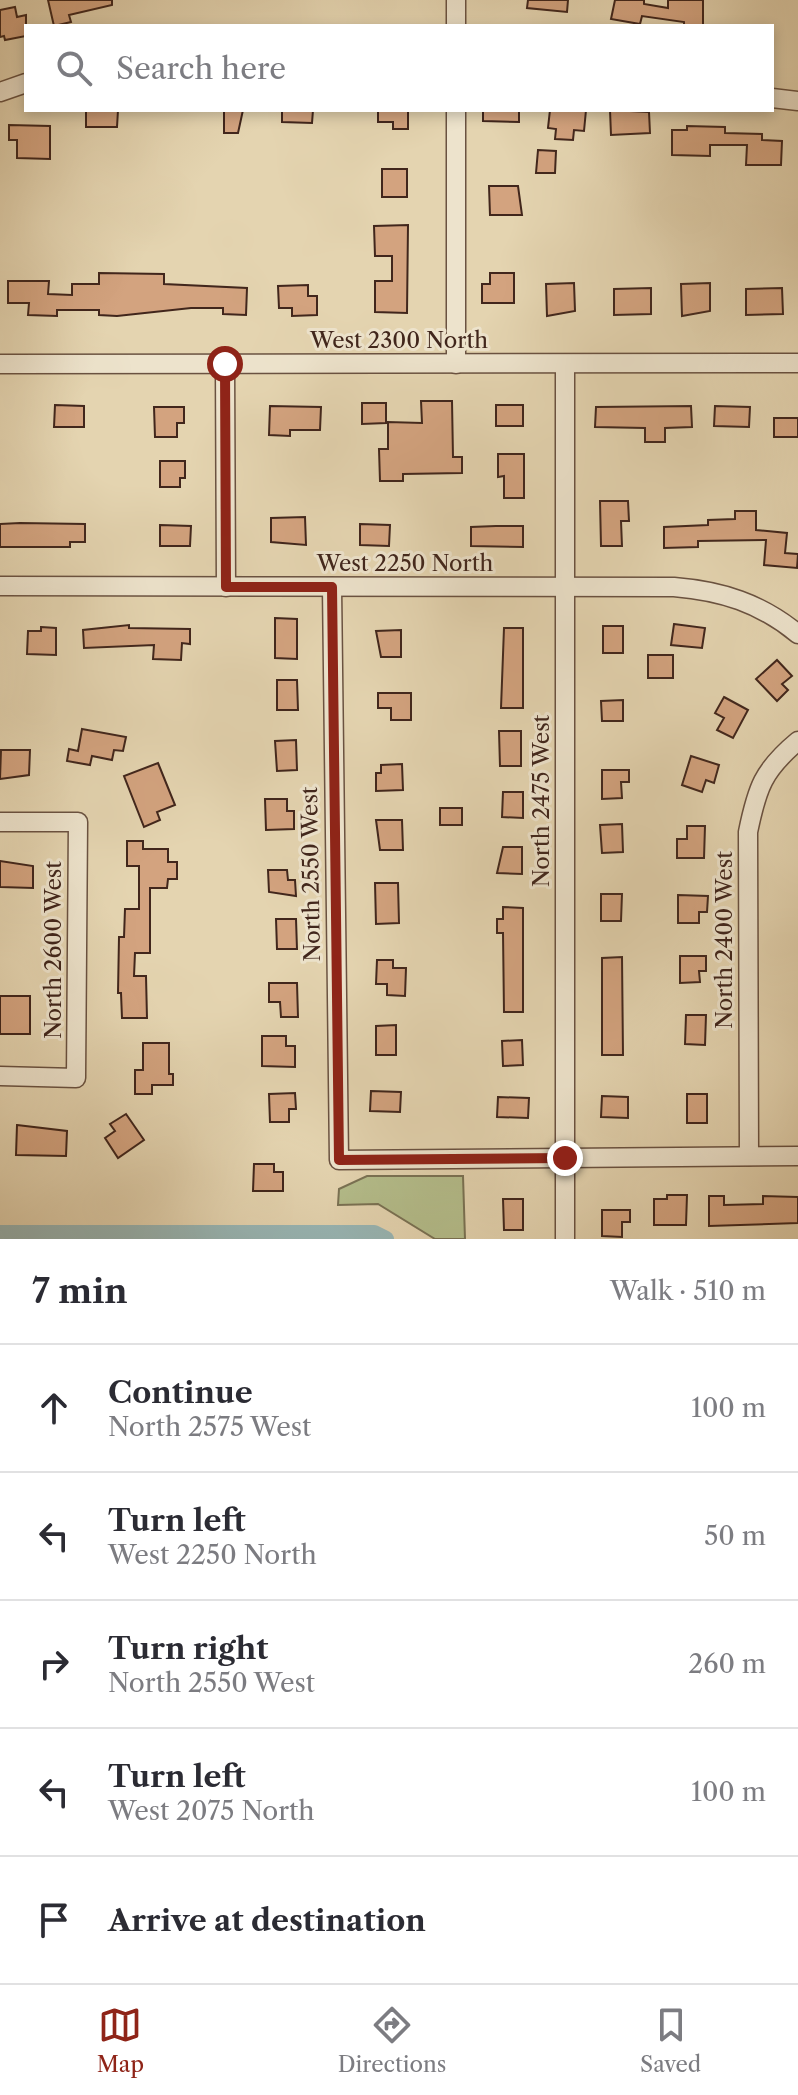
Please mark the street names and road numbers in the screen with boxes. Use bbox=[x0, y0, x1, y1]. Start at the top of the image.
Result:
street label: West 2300 North bbox=[309, 327, 488, 354]
street label: West 2250 North bbox=[316, 550, 494, 577]
street label: North 2475 West bbox=[528, 714, 555, 887]
street label: North 2550 West bbox=[296, 786, 326, 962]
street label: North 2400 West bbox=[711, 851, 738, 1029]
street label: North 2600 West bbox=[40, 861, 67, 1039]

